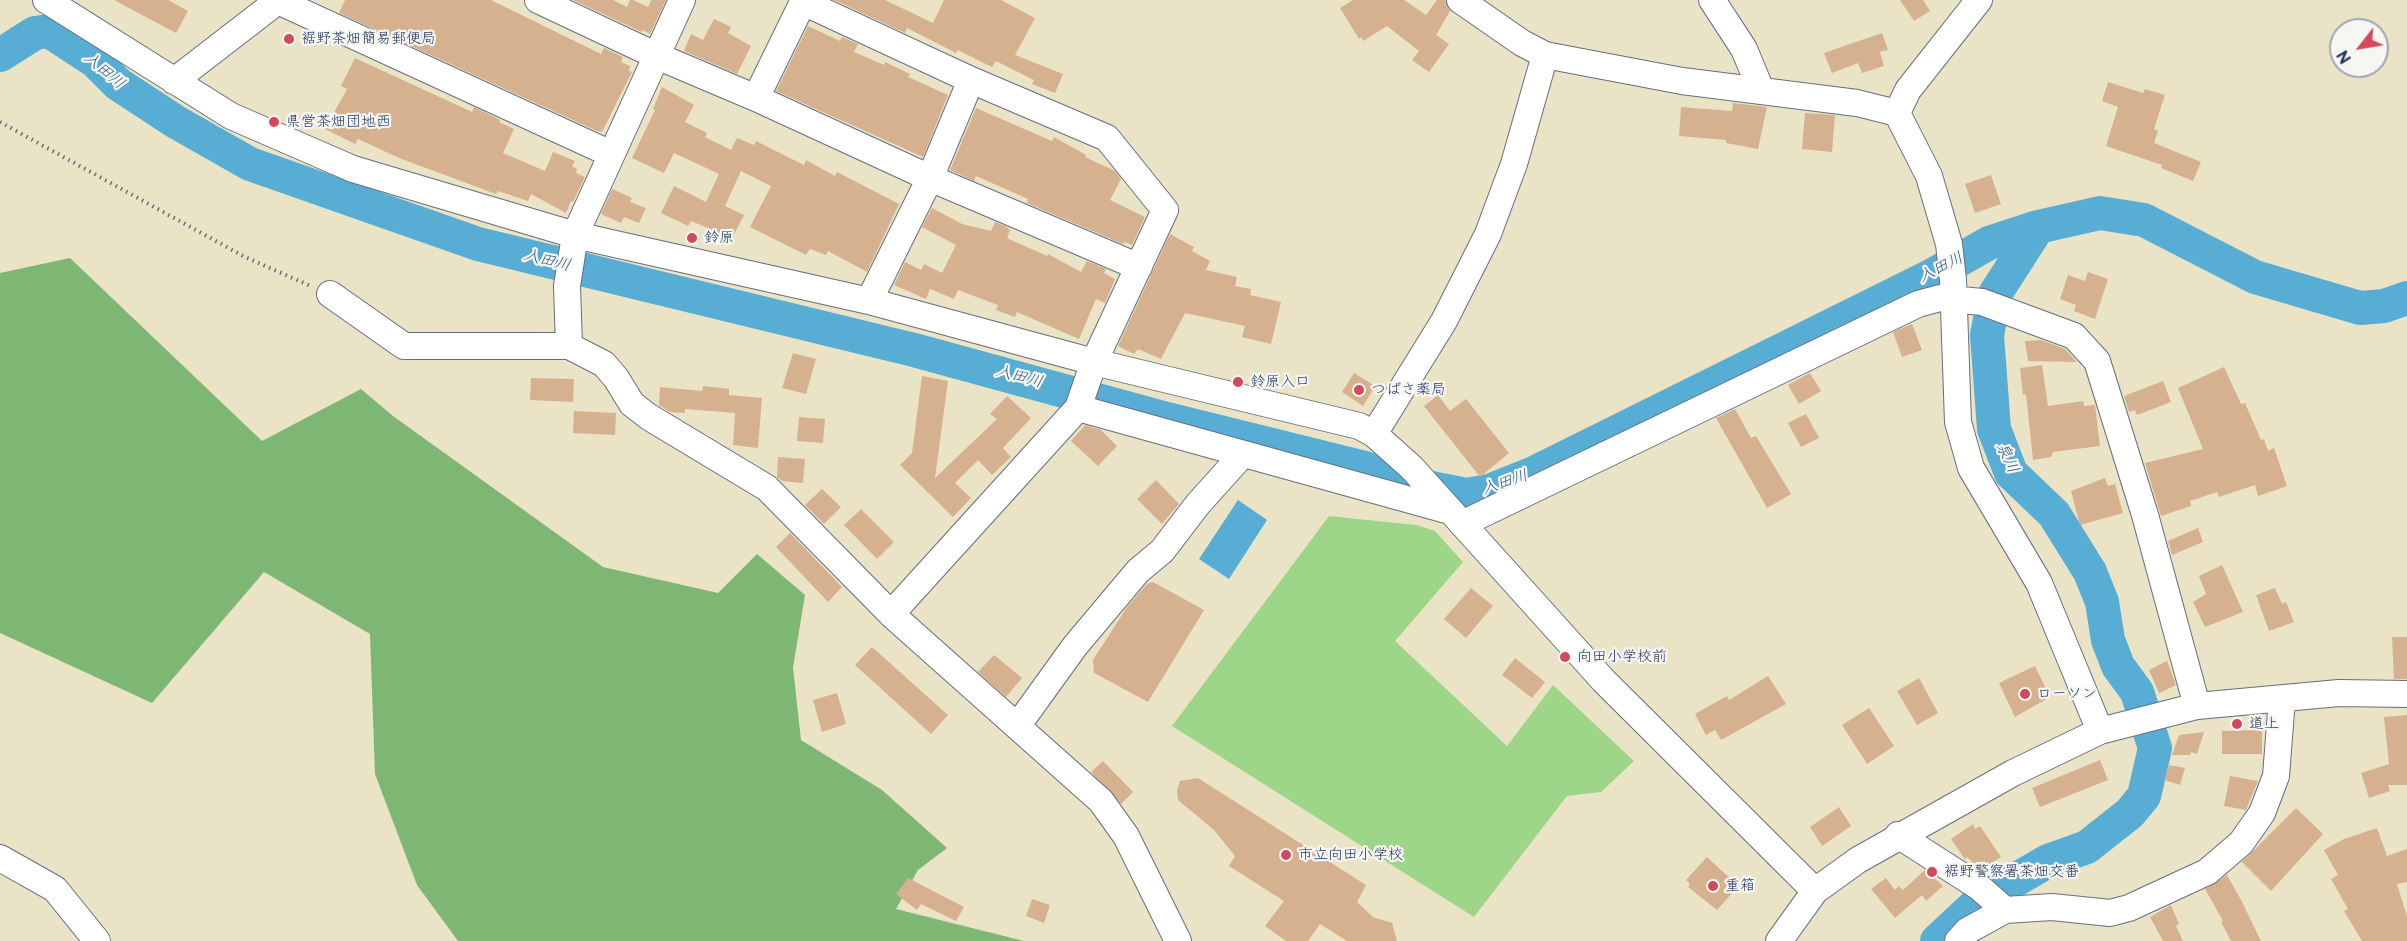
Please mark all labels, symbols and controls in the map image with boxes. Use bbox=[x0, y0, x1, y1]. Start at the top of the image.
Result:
north arrow bbox=[2329, 18, 2389, 78]
place label: 裾野茶畑簡易郵便局 bbox=[301, 30, 436, 48]
marker: 裾野茶畑簡易郵便局 bbox=[282, 32, 296, 46]
text: N bbox=[2334, 46, 2356, 67]
water label: 入田川 bbox=[79, 48, 129, 94]
place label: 県営茶畑団地西 bbox=[286, 113, 391, 131]
marker: 県営茶畑団地西 bbox=[267, 115, 281, 129]
place label: 鈴原 bbox=[704, 229, 734, 247]
marker: 鈴原 bbox=[685, 231, 699, 245]
water label: 入田川 bbox=[521, 246, 573, 276]
water label: 入田川 bbox=[1915, 249, 1967, 287]
water label: 入田川 bbox=[993, 362, 1045, 392]
place label: 鈴原入口 bbox=[1250, 373, 1310, 391]
marker: 鈴原入口 bbox=[1231, 375, 1245, 389]
place label: つばさ薬局 bbox=[1371, 381, 1446, 399]
marker: つばさ薬局 bbox=[1352, 383, 1366, 397]
water label: 泉川 bbox=[1992, 439, 2022, 477]
water label: 入田川 bbox=[1479, 466, 1531, 500]
place label: 向田小学校前 bbox=[1577, 648, 1667, 666]
marker: 向田小学校前 bbox=[1558, 650, 1572, 664]
place label: ローソン bbox=[2037, 685, 2097, 703]
marker: ローソン bbox=[2018, 687, 2032, 701]
place label: 道上 bbox=[2249, 715, 2279, 733]
marker: 道上 bbox=[2230, 717, 2244, 731]
place label: 市立向田小学校 bbox=[1298, 846, 1403, 864]
marker: 市立向田小学校 bbox=[1279, 848, 1293, 862]
place label: 裾野警察署茶畑交番 bbox=[1944, 863, 2079, 881]
marker: 裾野警察署茶畑交番 bbox=[1925, 865, 1939, 879]
place label: 重箱 bbox=[1725, 877, 1755, 895]
marker: 重箱 bbox=[1706, 879, 1720, 893]

